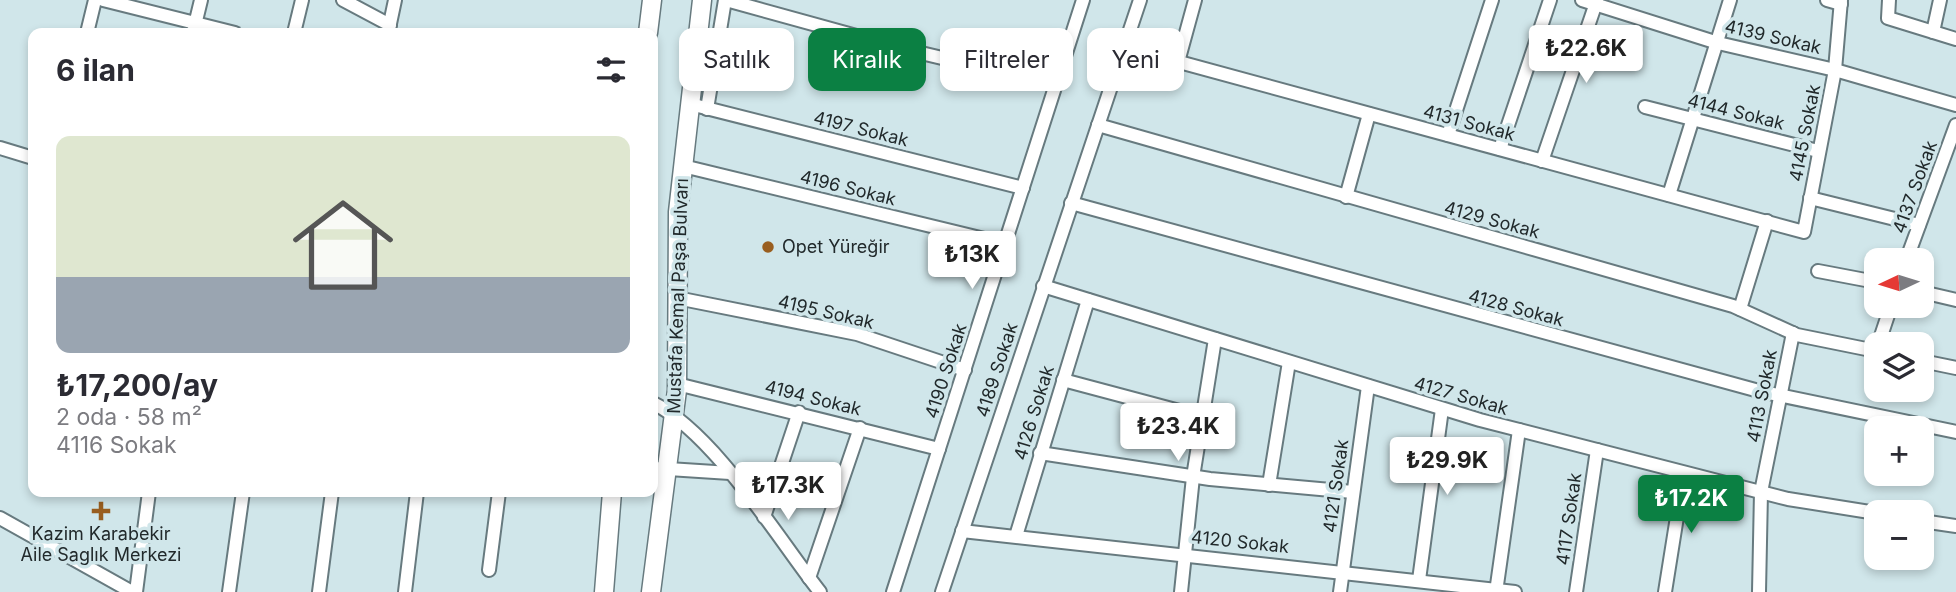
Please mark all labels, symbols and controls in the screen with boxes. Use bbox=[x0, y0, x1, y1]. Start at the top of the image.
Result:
street label: 4139 Sokak bbox=[1723, 15, 1823, 58]
pin: ₺22.6K bbox=[1529, 25, 1643, 85]
chip: Satılık bbox=[679, 28, 794, 91]
chip: Kiralık bbox=[808, 28, 926, 91]
chip: Filtreler bbox=[940, 28, 1073, 91]
chip: Yeni bbox=[1087, 28, 1184, 91]
text: ₺22.6K bbox=[1545, 34, 1627, 62]
icon: filters bbox=[592, 51, 630, 89]
text: 6 ilan bbox=[56, 52, 135, 88]
street label: 4145 Sokak bbox=[1785, 82, 1824, 183]
street label: 4144 Sokak bbox=[1685, 89, 1787, 134]
street label: 4131 Sokak bbox=[1421, 100, 1518, 145]
street label: 4197 Sokak bbox=[812, 107, 911, 150]
street label: 4137 Sokak bbox=[1888, 137, 1941, 236]
street label: 4196 Sokak bbox=[798, 165, 898, 210]
street label: Mustafa Kemal Paşa Bulvarı bbox=[663, 178, 692, 414]
icon: home bbox=[280, 182, 406, 308]
street label: 4129 Sokak bbox=[1442, 197, 1542, 242]
pin: ₺13K bbox=[931, 232, 1013, 291]
place label: Opet Yüreğir bbox=[782, 236, 890, 257]
marker: Opet Yüreğir bbox=[760, 239, 776, 255]
text: ₺13K bbox=[944, 240, 1000, 268]
north arrow bbox=[1864, 248, 1934, 318]
map controls bbox=[1864, 248, 1934, 570]
street label: 4128 Sokak bbox=[1466, 285, 1566, 330]
street label: 4195 Sokak bbox=[776, 290, 876, 333]
street label: 4189 Sokak bbox=[971, 320, 1022, 420]
street label: 4190 Sokak bbox=[920, 321, 971, 421]
button: layers bbox=[1864, 332, 1934, 402]
street label: 4113 Sokak bbox=[1742, 347, 1781, 444]
street label: 4126 Sokak bbox=[1009, 363, 1058, 463]
text: ₺17,200/ay bbox=[56, 367, 218, 403]
street label: 4127 Sokak bbox=[1412, 372, 1511, 419]
street label: 4194 Sokak bbox=[763, 375, 864, 420]
text: 2 oda · 58 m² bbox=[56, 403, 202, 431]
pin: ₺23.4K bbox=[1121, 404, 1235, 463]
text: ₺23.4K bbox=[1136, 412, 1220, 440]
button: + bbox=[1864, 416, 1934, 486]
text: 4116 Sokak bbox=[56, 431, 177, 459]
street label: 4121 Sokak bbox=[1319, 438, 1352, 534]
pin: ₺29.9K bbox=[1390, 438, 1504, 497]
text: ₺29.9K bbox=[1406, 446, 1488, 474]
pin: ₺17.3K bbox=[731, 462, 845, 522]
text: ₺17.3K bbox=[751, 471, 825, 499]
street label: 4117 Sokak bbox=[1552, 471, 1585, 567]
pin: ₺17.2K bbox=[1634, 476, 1748, 535]
text: ₺17.2K bbox=[1654, 484, 1728, 512]
button: − bbox=[1864, 500, 1934, 570]
marker: Kazim Karabekir Aile Saglık Merkezi bbox=[91, 501, 111, 521]
place label: Kazim Karabekir Aile Saglık Merkezi bbox=[21, 523, 181, 565]
street label: 4120 Sokak bbox=[1190, 526, 1290, 557]

